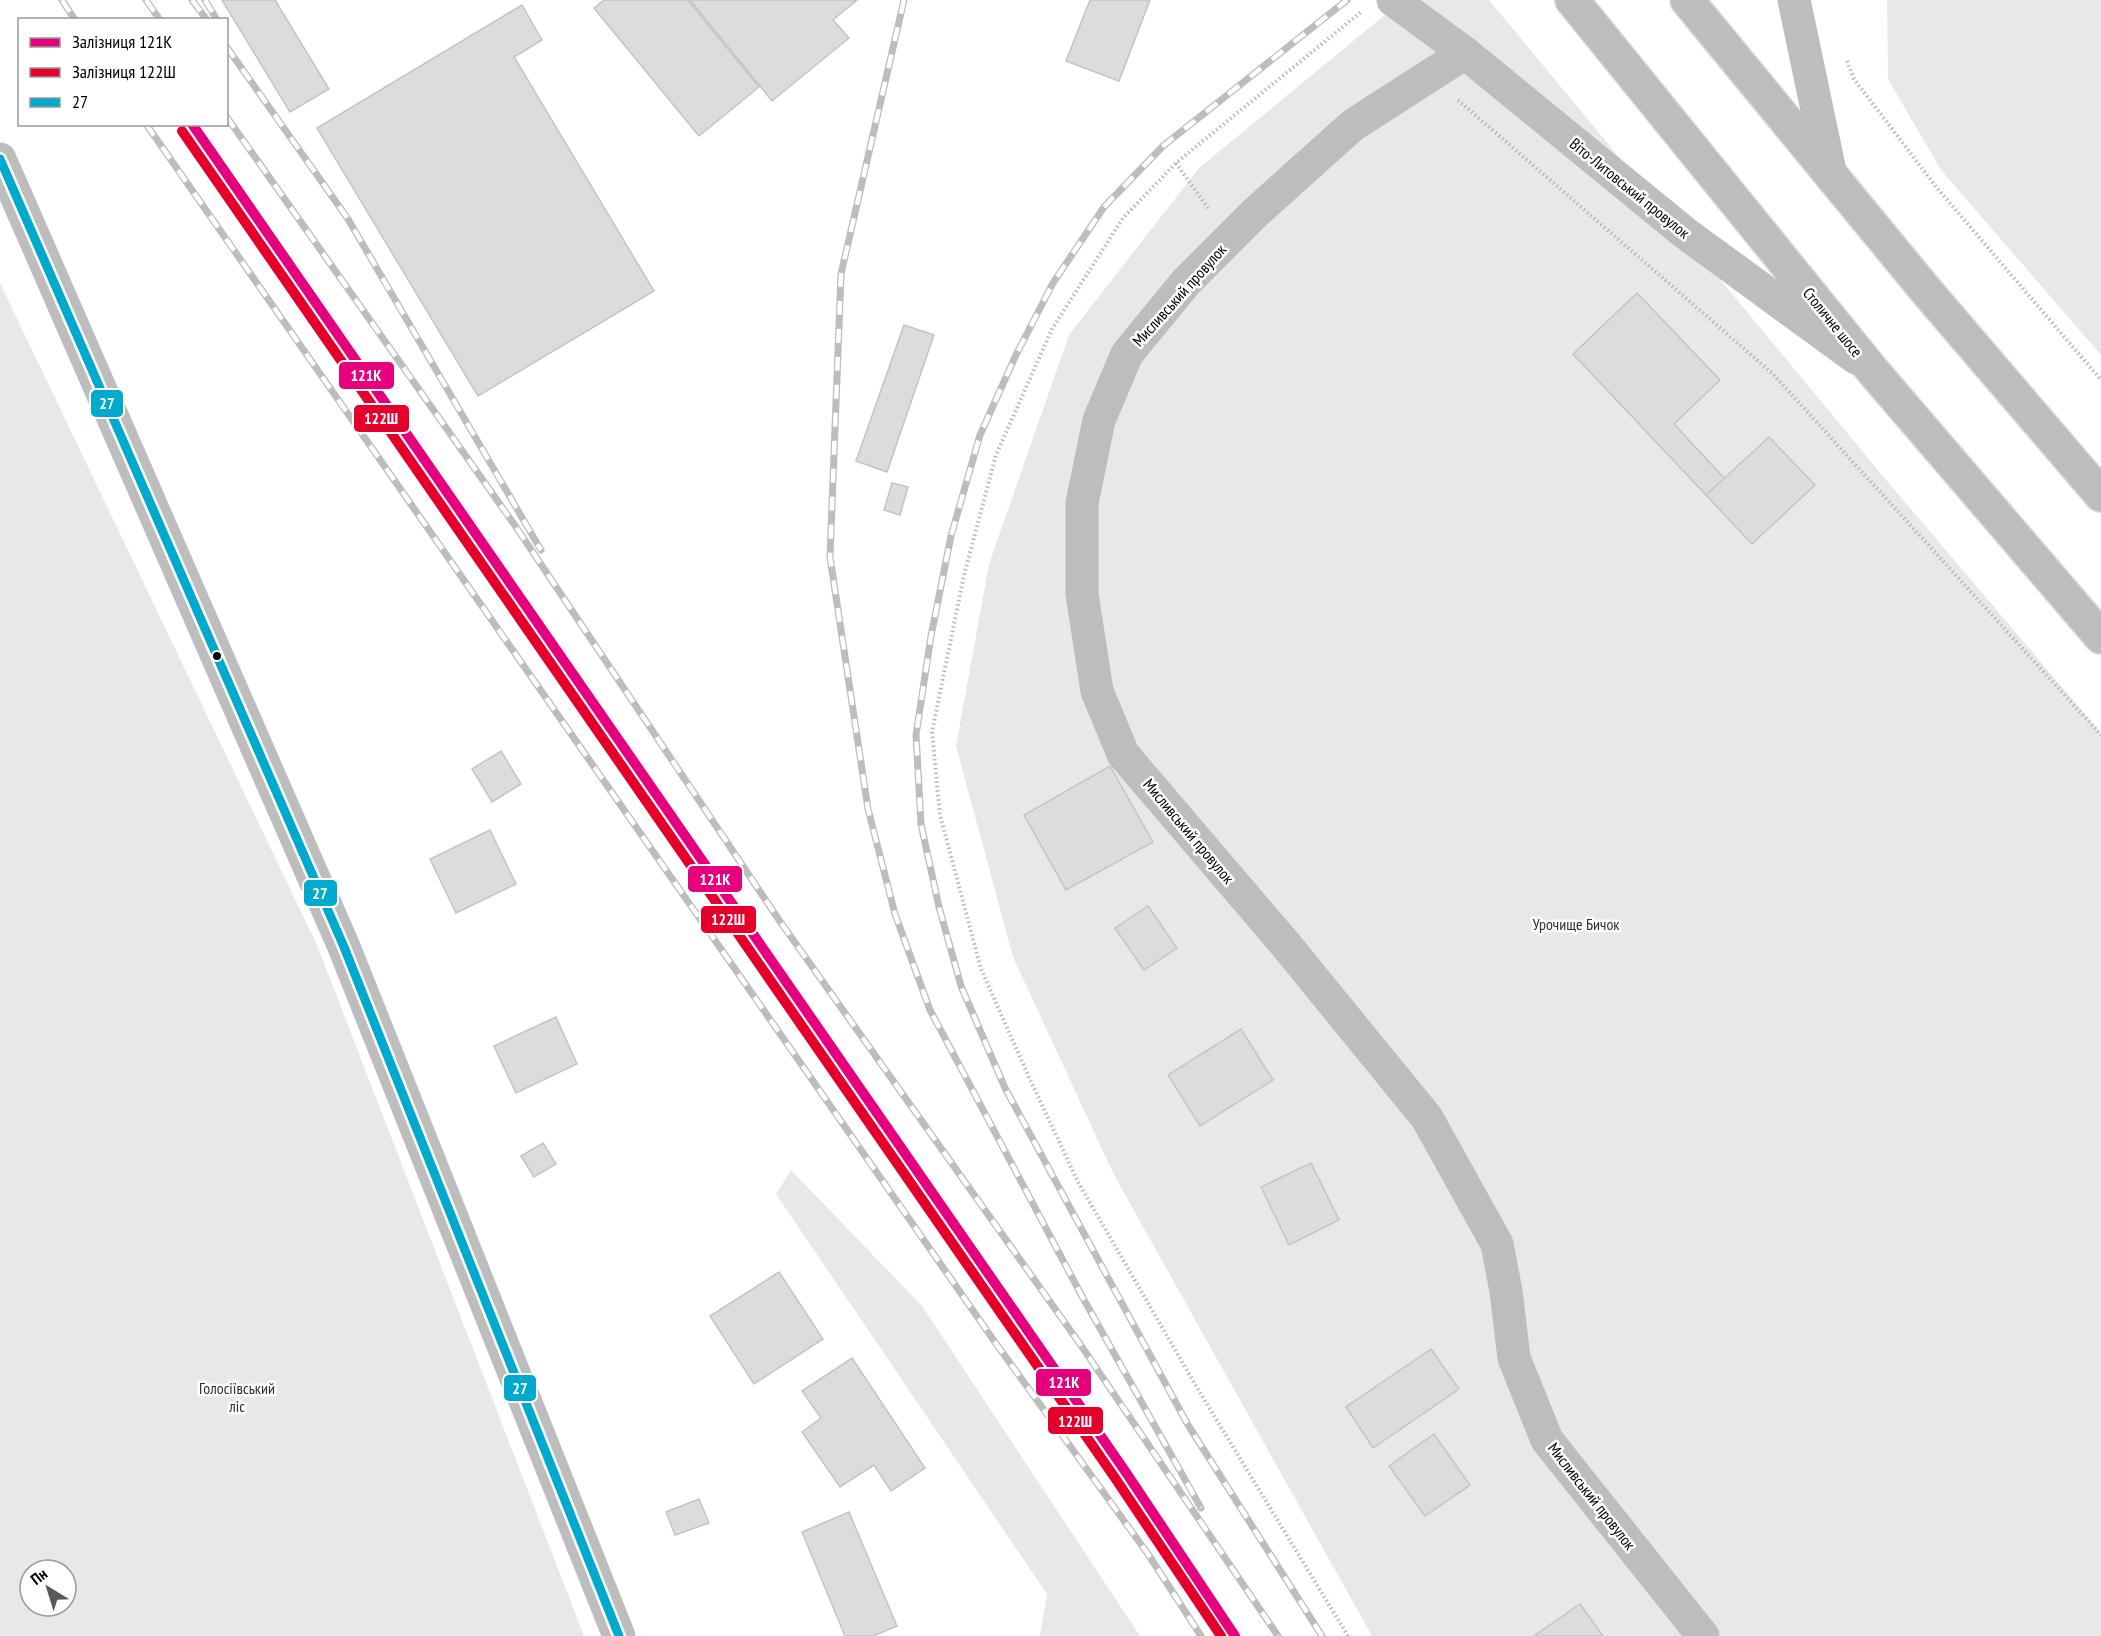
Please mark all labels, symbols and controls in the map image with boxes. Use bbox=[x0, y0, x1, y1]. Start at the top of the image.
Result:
legend bbox=[18, 18, 228, 126]
text: Залізниця 121К bbox=[72, 30, 172, 53]
text: Залізниця 122Ш bbox=[72, 60, 176, 83]
text: 27 bbox=[72, 90, 88, 113]
street label: Віто-Литовський провулок bbox=[1566, 133, 1695, 243]
street label: Мисливський провулок bbox=[1128, 239, 1231, 350]
street label: Столичне шосе bbox=[1799, 283, 1867, 361]
line badge: 121К bbox=[338, 361, 395, 390]
text: 121К bbox=[350, 365, 382, 385]
line badge: 27 bbox=[90, 389, 124, 418]
text: 27 bbox=[99, 393, 115, 413]
line badge: 122Ш bbox=[353, 404, 410, 433]
text: 122Ш bbox=[364, 408, 398, 428]
unlabelled marker bbox=[211, 650, 223, 662]
street label: Мисливський провулок bbox=[1139, 774, 1239, 888]
line badge: 121К bbox=[687, 865, 743, 893]
text: 121К bbox=[699, 869, 731, 889]
line badge: 27 bbox=[303, 879, 338, 907]
text: 27 bbox=[312, 883, 328, 903]
line badge: 122Ш bbox=[700, 905, 757, 934]
text: 122Ш bbox=[711, 909, 745, 929]
park label: Урочище Бичок bbox=[1532, 914, 1620, 934]
line badge: 121К bbox=[1035, 1368, 1092, 1397]
text: 121К bbox=[1048, 1372, 1080, 1392]
line badge: 27 bbox=[503, 1374, 537, 1402]
park label: Голосіївський ліс bbox=[199, 1378, 275, 1416]
text: 27 bbox=[512, 1378, 528, 1398]
line badge: 122Ш bbox=[1047, 1406, 1104, 1435]
text: 122Ш bbox=[1058, 1411, 1092, 1431]
street label: Мисливський провулок bbox=[1544, 1438, 1641, 1554]
north arrow bbox=[18, 1558, 78, 1618]
text: Пн bbox=[27, 1564, 51, 1589]

